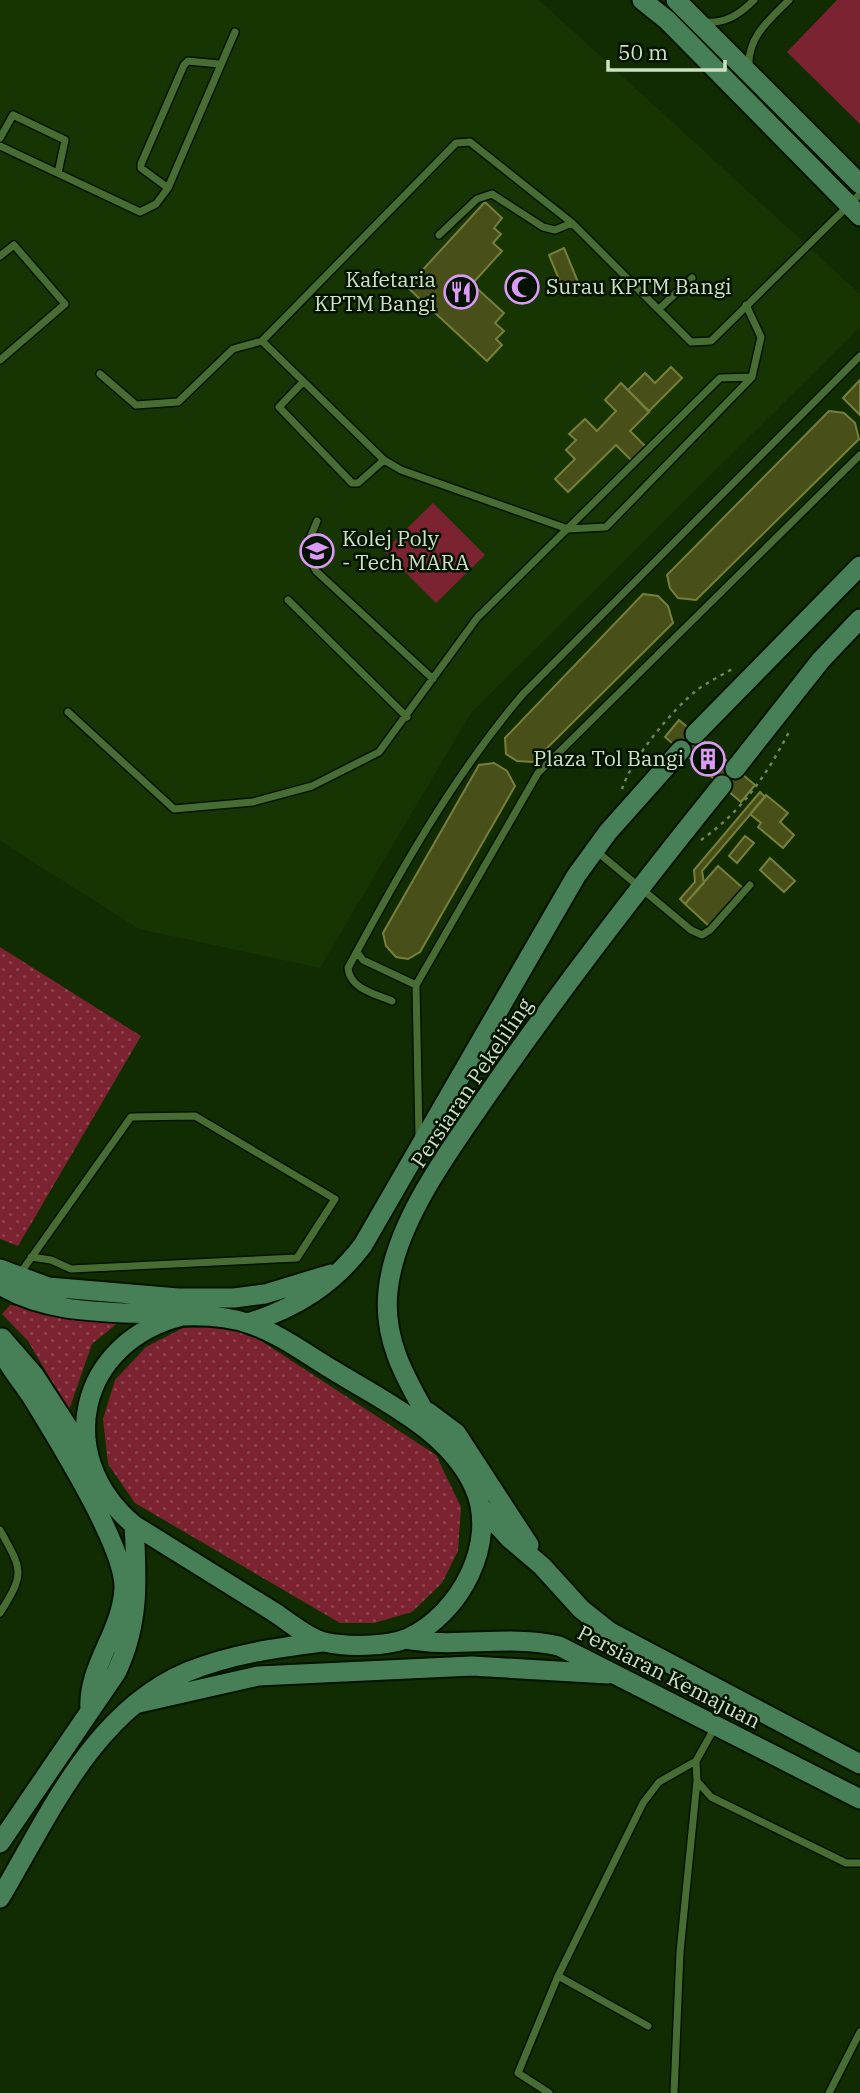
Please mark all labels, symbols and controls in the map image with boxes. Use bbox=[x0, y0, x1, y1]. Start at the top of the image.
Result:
scale bar bbox=[608, 28, 725, 72]
text: 50 m bbox=[618, 38, 668, 66]
place label: Kafetaria KPTM Bangi bbox=[314, 265, 436, 317]
mosque icon: Surau KPTM Bangi bbox=[503, 268, 541, 306]
place label: Surau KPTM Bangi bbox=[546, 272, 732, 300]
restaurant icon: Kafetaria KPTM Bangi bbox=[442, 273, 480, 311]
place label: Kolej Poly - Tech MARA bbox=[342, 524, 470, 576]
school or university icon: Kolej Poly - Tech MARA bbox=[298, 532, 336, 570]
building icon: Plaza Tol Bangi bbox=[689, 740, 727, 778]
place label: Plaza Tol Bangi bbox=[533, 744, 684, 772]
street label: Persiaran Pekeliling bbox=[404, 992, 539, 1173]
street label: Persiaran Kemajuan bbox=[573, 1618, 766, 1734]

